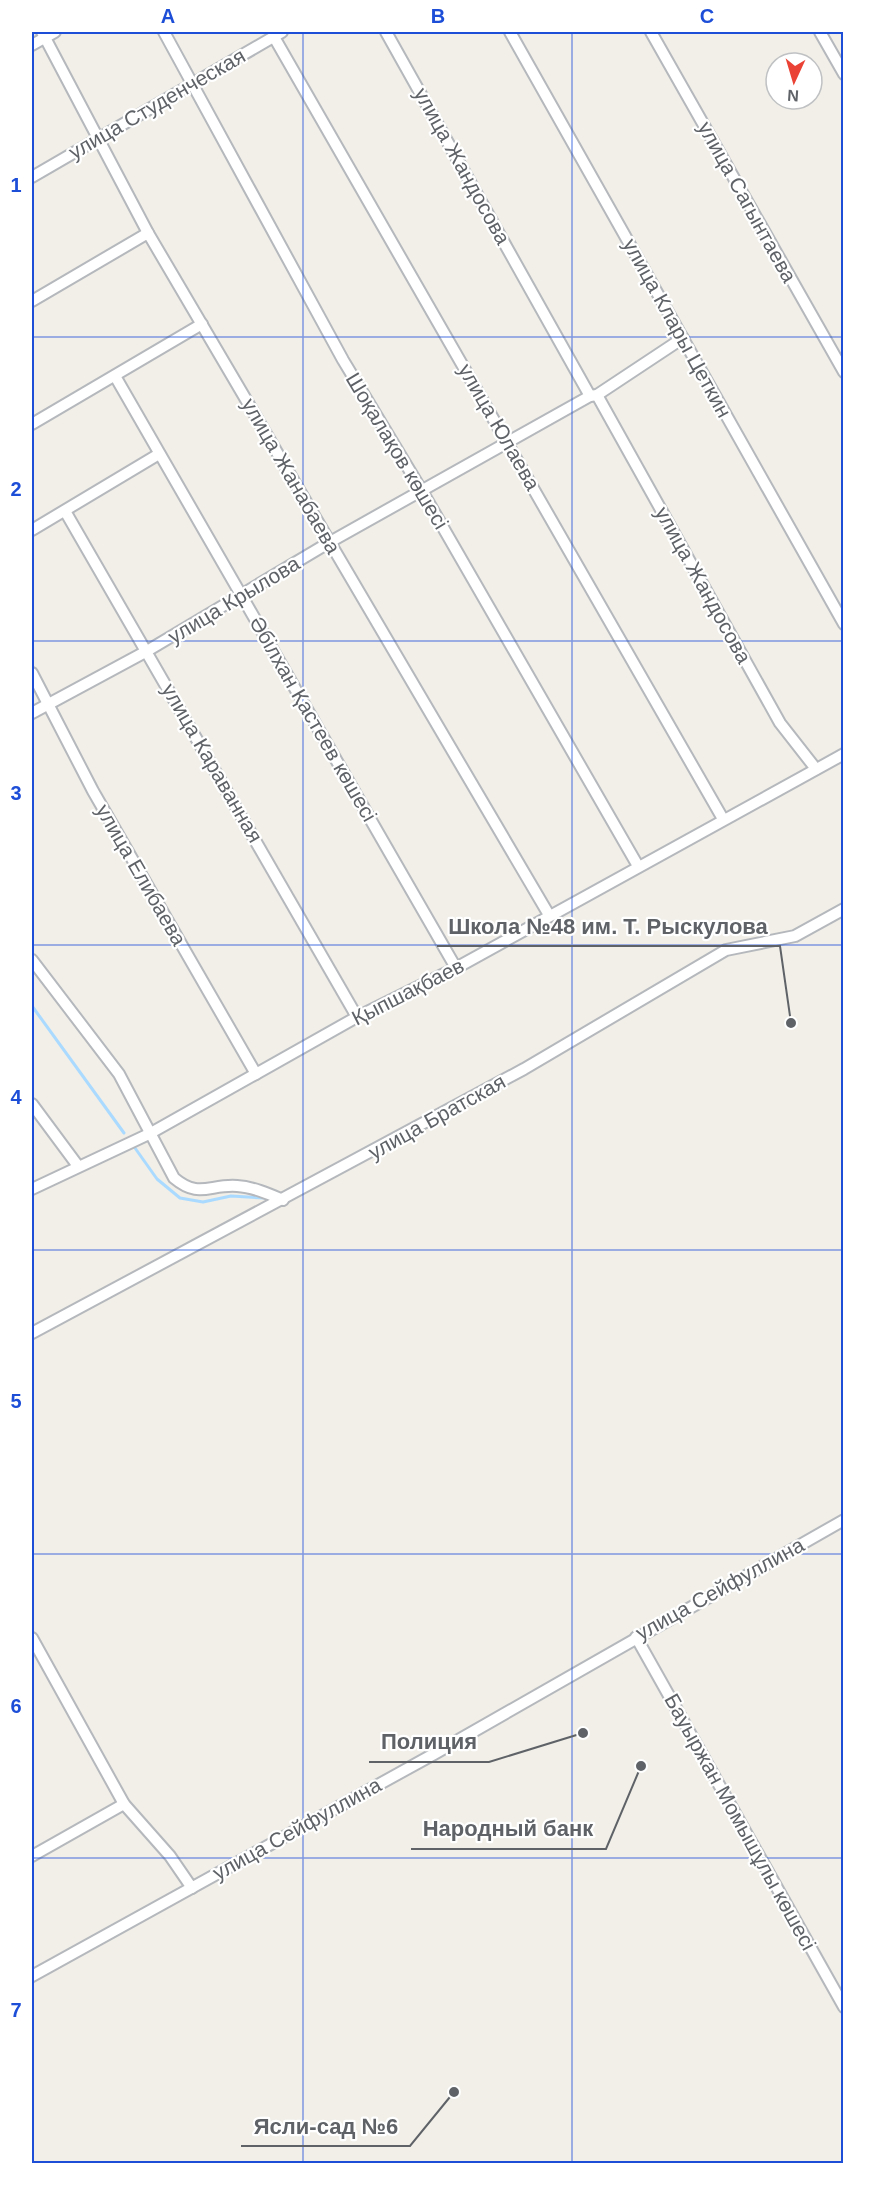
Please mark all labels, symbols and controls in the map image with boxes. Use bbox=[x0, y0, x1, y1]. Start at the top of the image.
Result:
text: A bbox=[161, 5, 175, 27]
text: B bbox=[431, 5, 445, 27]
text: C bbox=[700, 5, 714, 27]
street label: улица Студенческая bbox=[65, 44, 249, 163]
north arrow bbox=[764, 51, 824, 111]
street label: улица Жандосова bbox=[410, 83, 515, 248]
text: N bbox=[787, 87, 799, 104]
street label: улица Сагынтаева bbox=[694, 117, 801, 286]
text: 1 bbox=[10, 174, 22, 196]
street label: улица Клары Цеткин bbox=[619, 234, 736, 421]
street label: улица Юлаева bbox=[454, 359, 545, 494]
street label: Шоқалақов көшесі bbox=[342, 368, 453, 533]
street label: улица Жанабаева bbox=[238, 394, 345, 558]
text: 2 bbox=[10, 478, 22, 500]
street label: улица Жандосова bbox=[651, 502, 756, 667]
street label: улица Крылова bbox=[164, 551, 304, 648]
street label: Әбілхан Қастеев көшесі bbox=[245, 612, 382, 825]
street label: улица Караванная bbox=[158, 679, 267, 846]
text: 3 bbox=[10, 782, 22, 804]
street label: улица Елибаева bbox=[92, 800, 191, 950]
callout: Школа №48 им. Т. Рыскулова bbox=[437, 906, 780, 946]
text: Школа №48 им. Т. Рыскулова bbox=[448, 914, 769, 939]
street label: Қыпшақбаев bbox=[348, 954, 468, 1030]
street label: улица Братская bbox=[364, 1069, 509, 1164]
text: 4 bbox=[10, 1086, 22, 1108]
text: 5 bbox=[10, 1390, 22, 1412]
street label: улица Сейфуллина bbox=[632, 1533, 808, 1644]
street label: Бауыржан Момышұлы көшесі bbox=[660, 1689, 821, 1954]
text: 6 bbox=[10, 1695, 22, 1717]
callout: Полиция bbox=[369, 1722, 489, 1762]
text: Полиция bbox=[381, 1729, 477, 1754]
street label: улица Сейфуллина bbox=[209, 1773, 385, 1884]
callout: Народный банк bbox=[411, 1809, 606, 1849]
text: Народный банк bbox=[423, 1816, 594, 1841]
text: 7 bbox=[10, 1999, 22, 2021]
callout: Ясли-сад №6 bbox=[241, 2106, 410, 2146]
text: Ясли-сад №6 bbox=[254, 2114, 398, 2139]

